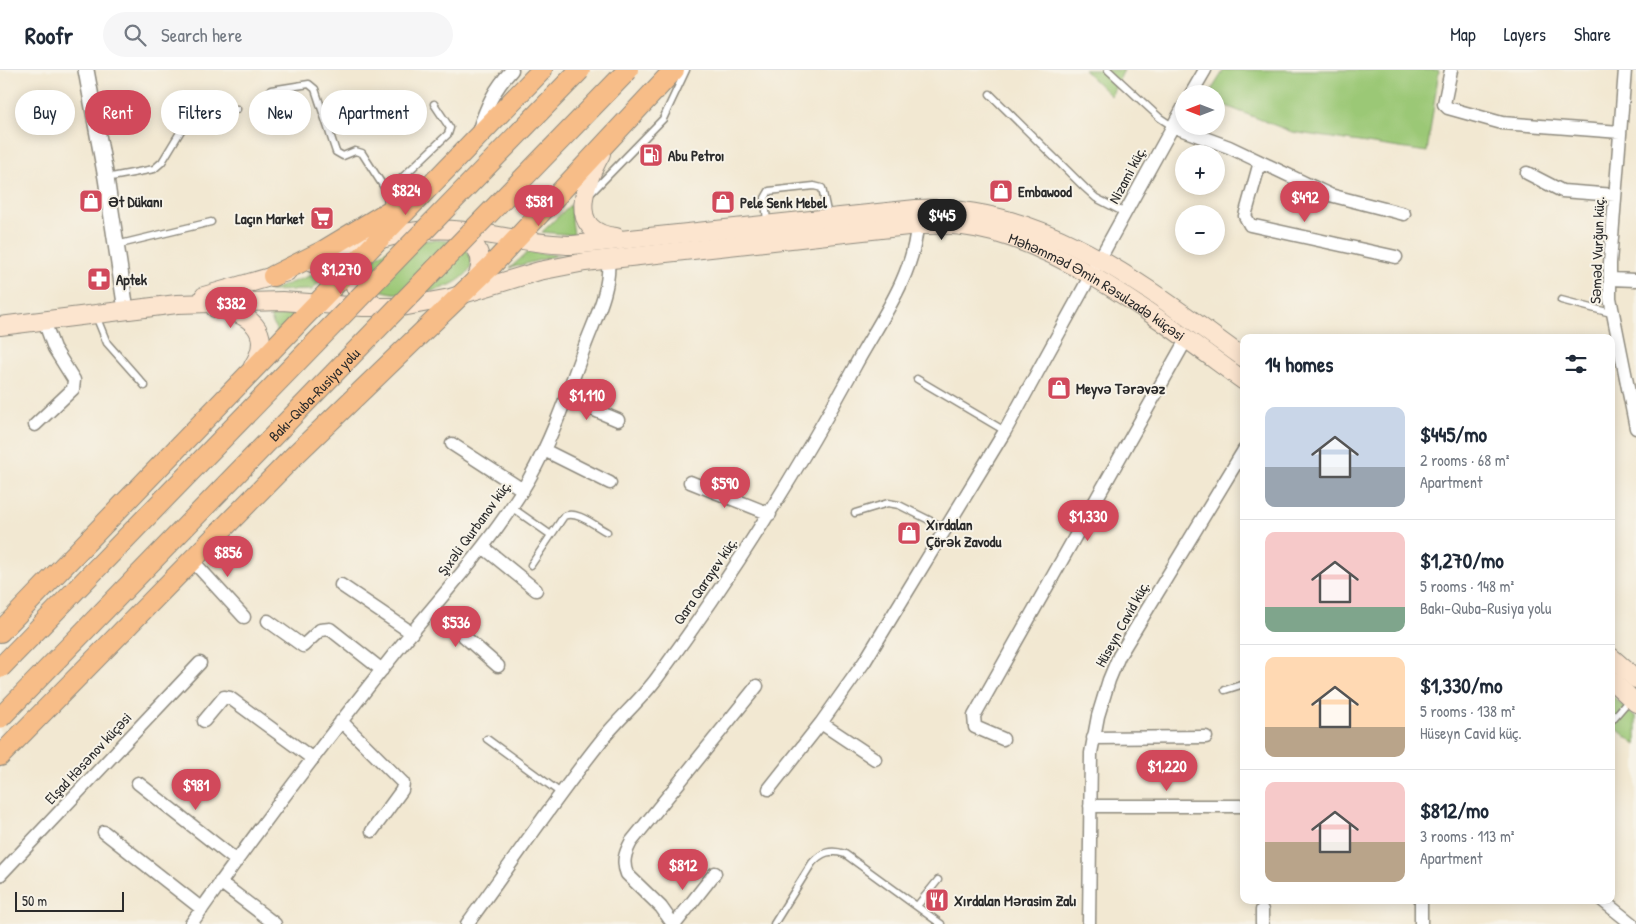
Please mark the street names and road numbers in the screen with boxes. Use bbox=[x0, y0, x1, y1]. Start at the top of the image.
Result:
street label: Nizami küç. bbox=[1103, 143, 1151, 207]
street label: Səməd Vurğun küç. bbox=[1585, 196, 1609, 304]
street label: Məhəmməd Əmin Rəsulzadə küçəsi bbox=[1006, 227, 1190, 345]
street label: Bakı-Quba-Rusiya yolu bbox=[263, 343, 364, 446]
street label: Şıxəli Qurbanov küç. bbox=[432, 476, 516, 580]
street label: Qara Qarayev küç. bbox=[668, 533, 742, 629]
street label: Hüseyn Cavid küç. bbox=[1090, 577, 1154, 671]
street label: Elşad Həsənov küçəsi bbox=[40, 707, 136, 809]

